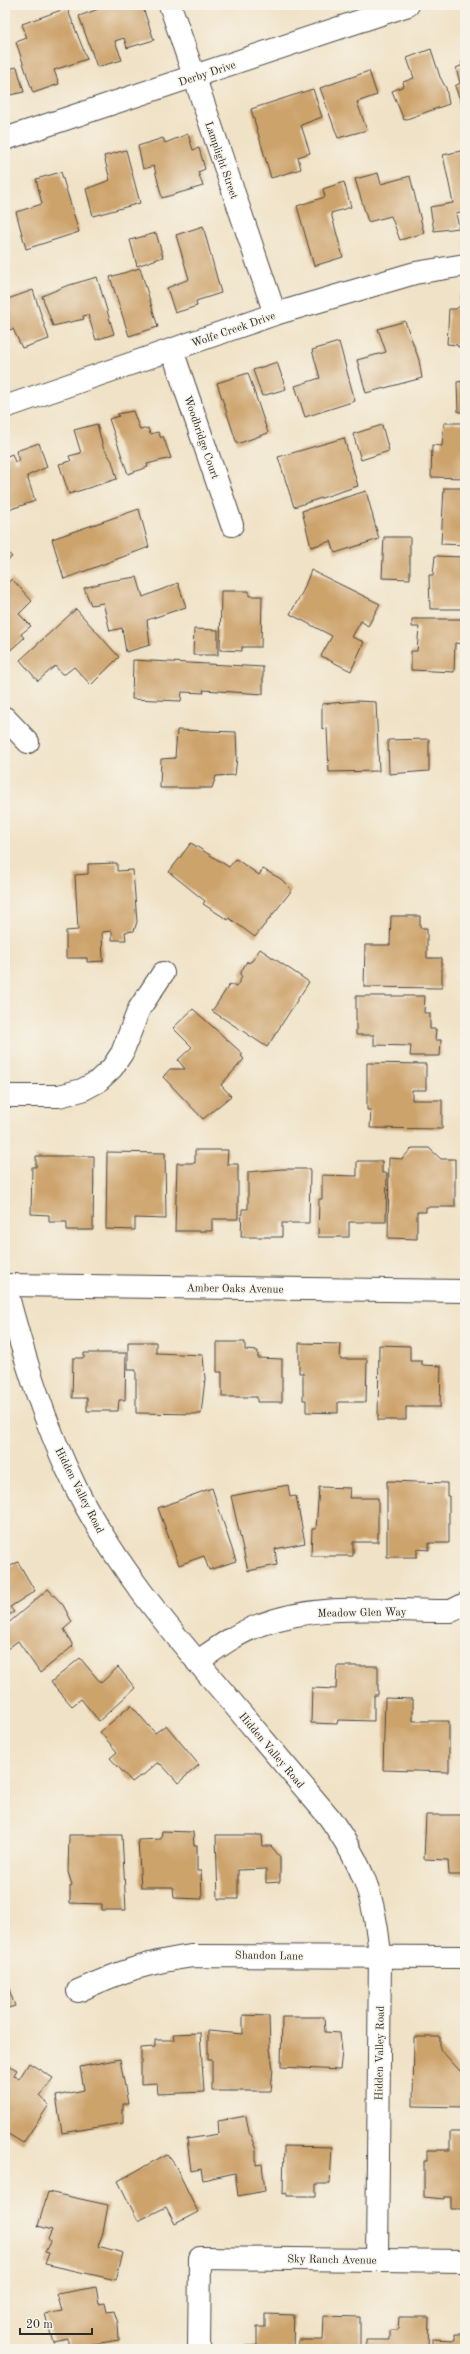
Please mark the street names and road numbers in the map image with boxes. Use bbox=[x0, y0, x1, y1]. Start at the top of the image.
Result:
street label: Derby Drive bbox=[178, 60, 237, 89]
street label: Lamplight Street bbox=[202, 120, 239, 201]
street label: Wolfe Creek Drive bbox=[190, 311, 277, 350]
street label: Woodbridge Court bbox=[181, 394, 220, 481]
street label: Amber Oaks Avenue bbox=[186, 1283, 284, 1296]
street label: Hidden Valley Road bbox=[52, 1446, 105, 1536]
street label: Meadow Glen Way bbox=[317, 1607, 407, 1620]
street label: Hidden Valley Road bbox=[236, 1711, 306, 1791]
street label: Shandon Lane bbox=[235, 1950, 303, 1963]
street label: Hidden Valley Road bbox=[374, 2005, 387, 2100]
street label: Sky Ranch Avenue bbox=[287, 2254, 377, 2267]

